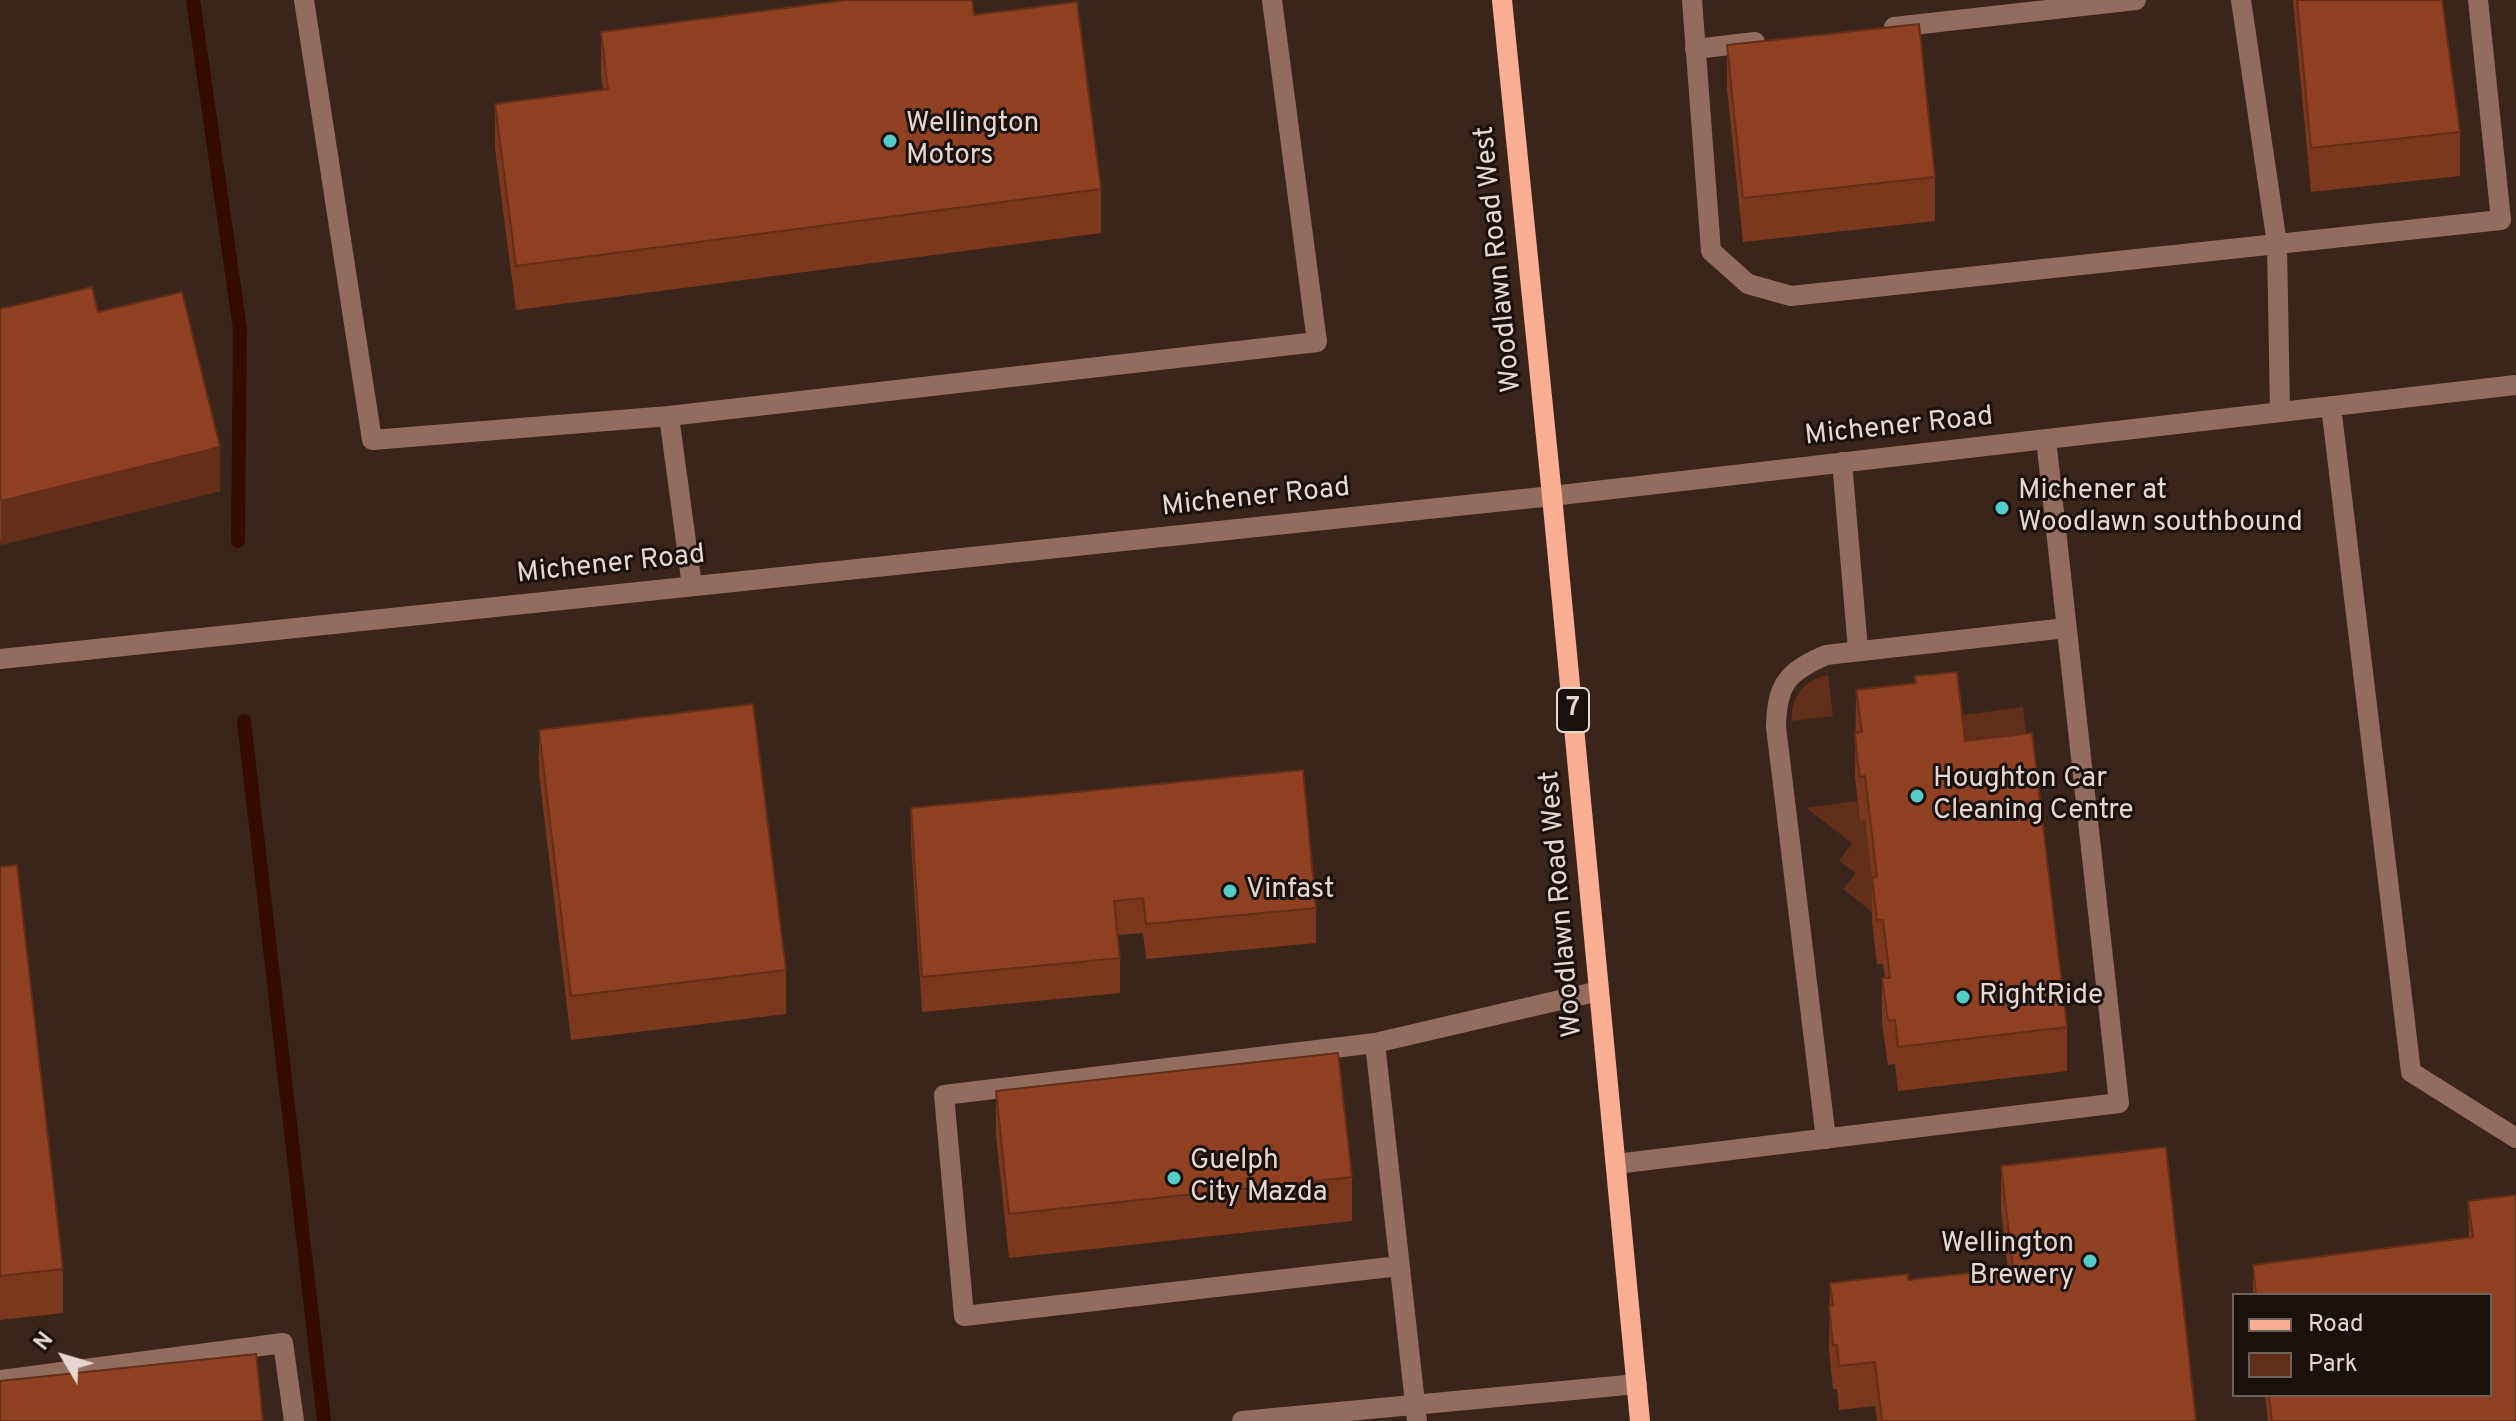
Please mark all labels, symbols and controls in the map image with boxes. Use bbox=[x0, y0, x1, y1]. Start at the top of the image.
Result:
place label: Wellington Motors bbox=[906, 108, 1039, 174]
street label: Woodlawn Road West bbox=[1469, 124, 1531, 394]
marker: Wellington Motors bbox=[881, 132, 899, 150]
street label: Michener Road bbox=[1803, 401, 1995, 455]
street label: Michener Road bbox=[1160, 472, 1352, 526]
place label: Michener at Woodlawn southbound bbox=[2018, 475, 2303, 541]
marker: Michener at Woodlawn southbound bbox=[1993, 499, 2011, 517]
street label: Michener Road bbox=[515, 539, 707, 593]
road number: 7 bbox=[1557, 688, 1589, 732]
place label: Houghton Car Cleaning Centre bbox=[1933, 763, 2134, 829]
street label: Woodlawn Road West bbox=[1535, 769, 1591, 1039]
marker: Houghton Car Cleaning Centre bbox=[1908, 787, 1926, 805]
place label: Vinfast bbox=[1246, 874, 1335, 908]
marker: Vinfast bbox=[1221, 882, 1239, 900]
place label: RightRide bbox=[1979, 980, 2103, 1014]
marker: RightRide bbox=[1954, 988, 1972, 1006]
place label: Guelph City Mazda bbox=[1190, 1145, 1327, 1211]
marker: Guelph City Mazda bbox=[1165, 1169, 1183, 1187]
place label: Wellington Brewery bbox=[1941, 1228, 2074, 1294]
marker: Wellington Brewery bbox=[2081, 1252, 2099, 1270]
legend bbox=[2232, 1293, 2492, 1397]
text: Road bbox=[2308, 1310, 2364, 1340]
north arrow bbox=[24, 1317, 104, 1397]
text: N bbox=[29, 1327, 60, 1356]
text: Park bbox=[2308, 1350, 2358, 1380]

